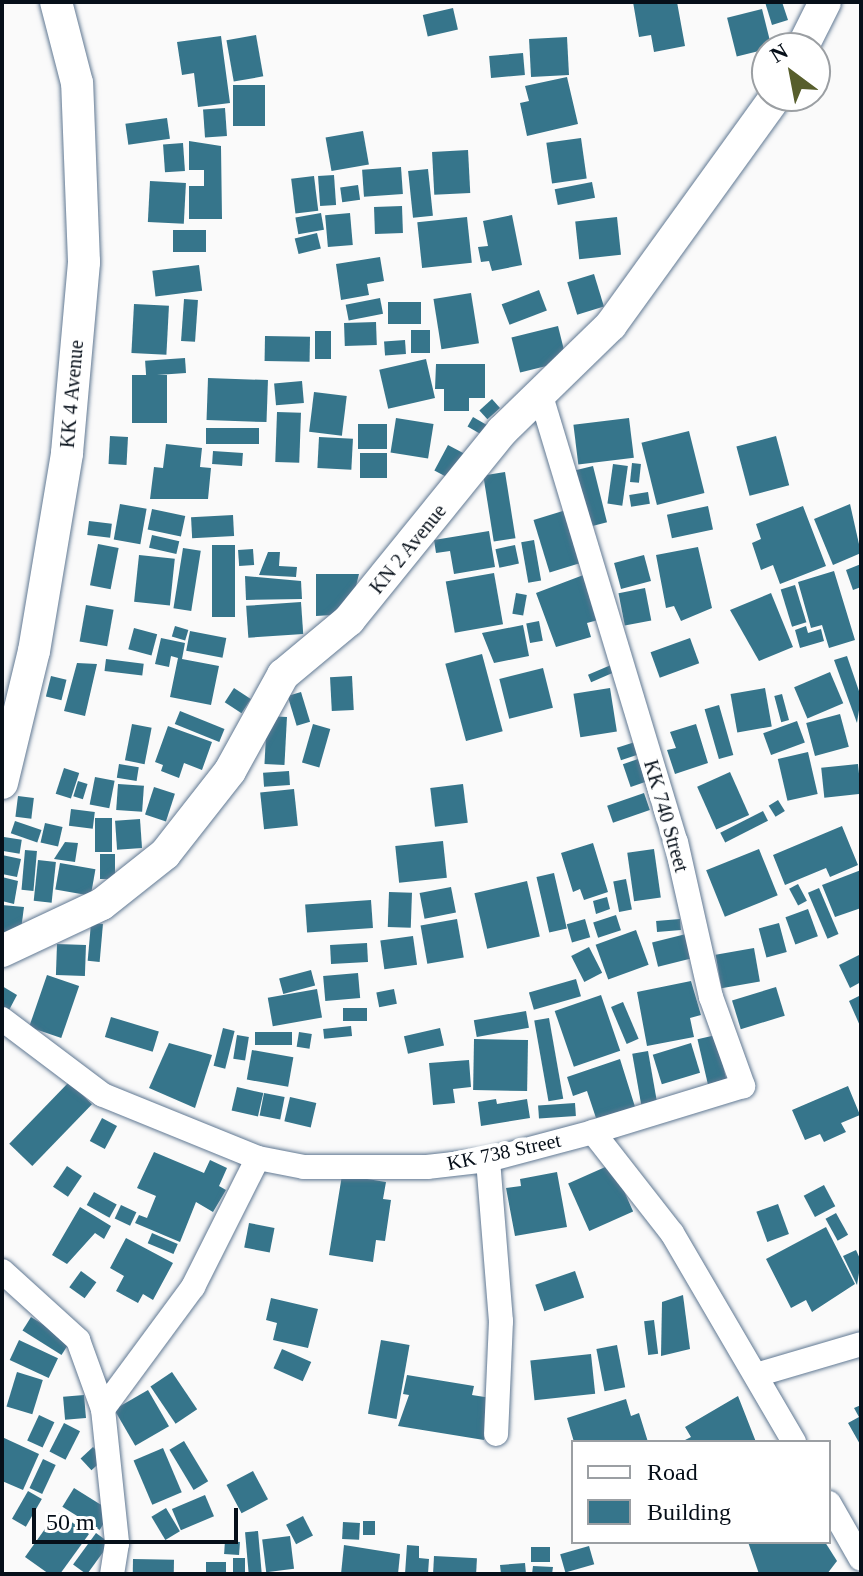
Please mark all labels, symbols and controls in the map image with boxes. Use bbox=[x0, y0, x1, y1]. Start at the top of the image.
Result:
north arrow bbox=[751, 32, 831, 112]
text: N bbox=[766, 38, 792, 68]
street label: KK 4 Avenue bbox=[55, 338, 89, 450]
street label: KN 2 Avenue bbox=[364, 499, 452, 599]
street label: KK 740 Street bbox=[639, 757, 693, 875]
street label: KK 738 Street bbox=[445, 1128, 563, 1176]
legend bbox=[571, 1440, 831, 1544]
text: Road bbox=[647, 1459, 698, 1485]
scale bar bbox=[36, 1492, 242, 1542]
text: Building bbox=[647, 1499, 731, 1525]
text: 50 m bbox=[46, 1509, 95, 1535]

